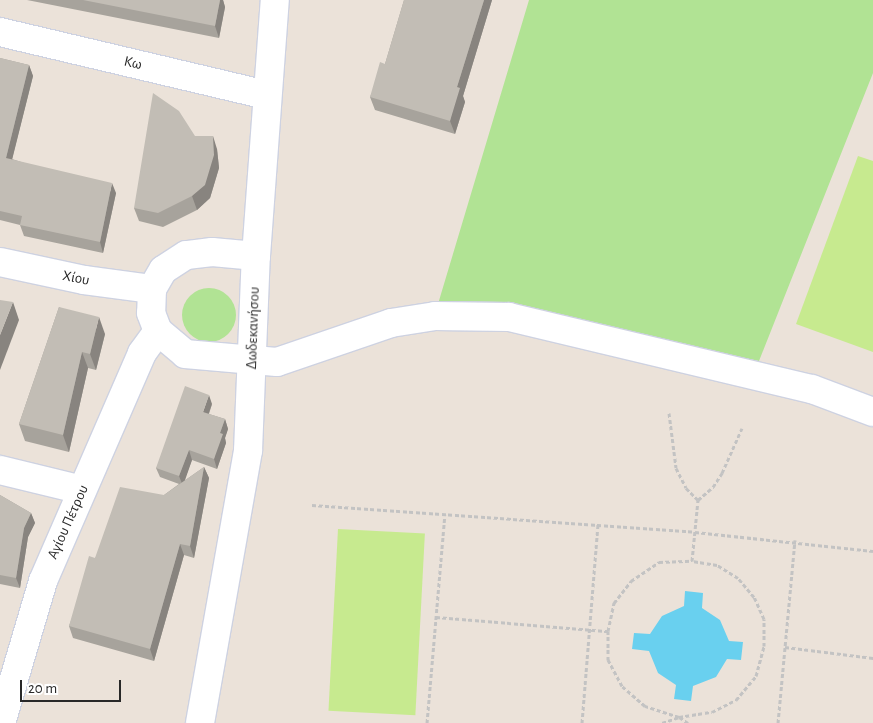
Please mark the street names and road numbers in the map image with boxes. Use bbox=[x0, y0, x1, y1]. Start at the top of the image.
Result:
street label: Κω bbox=[122, 52, 144, 74]
street label: Χίου bbox=[61, 267, 91, 289]
street label: Δωδεκανήσου bbox=[243, 286, 263, 370]
street label: Αγίου Πέτρου bbox=[44, 482, 92, 562]

